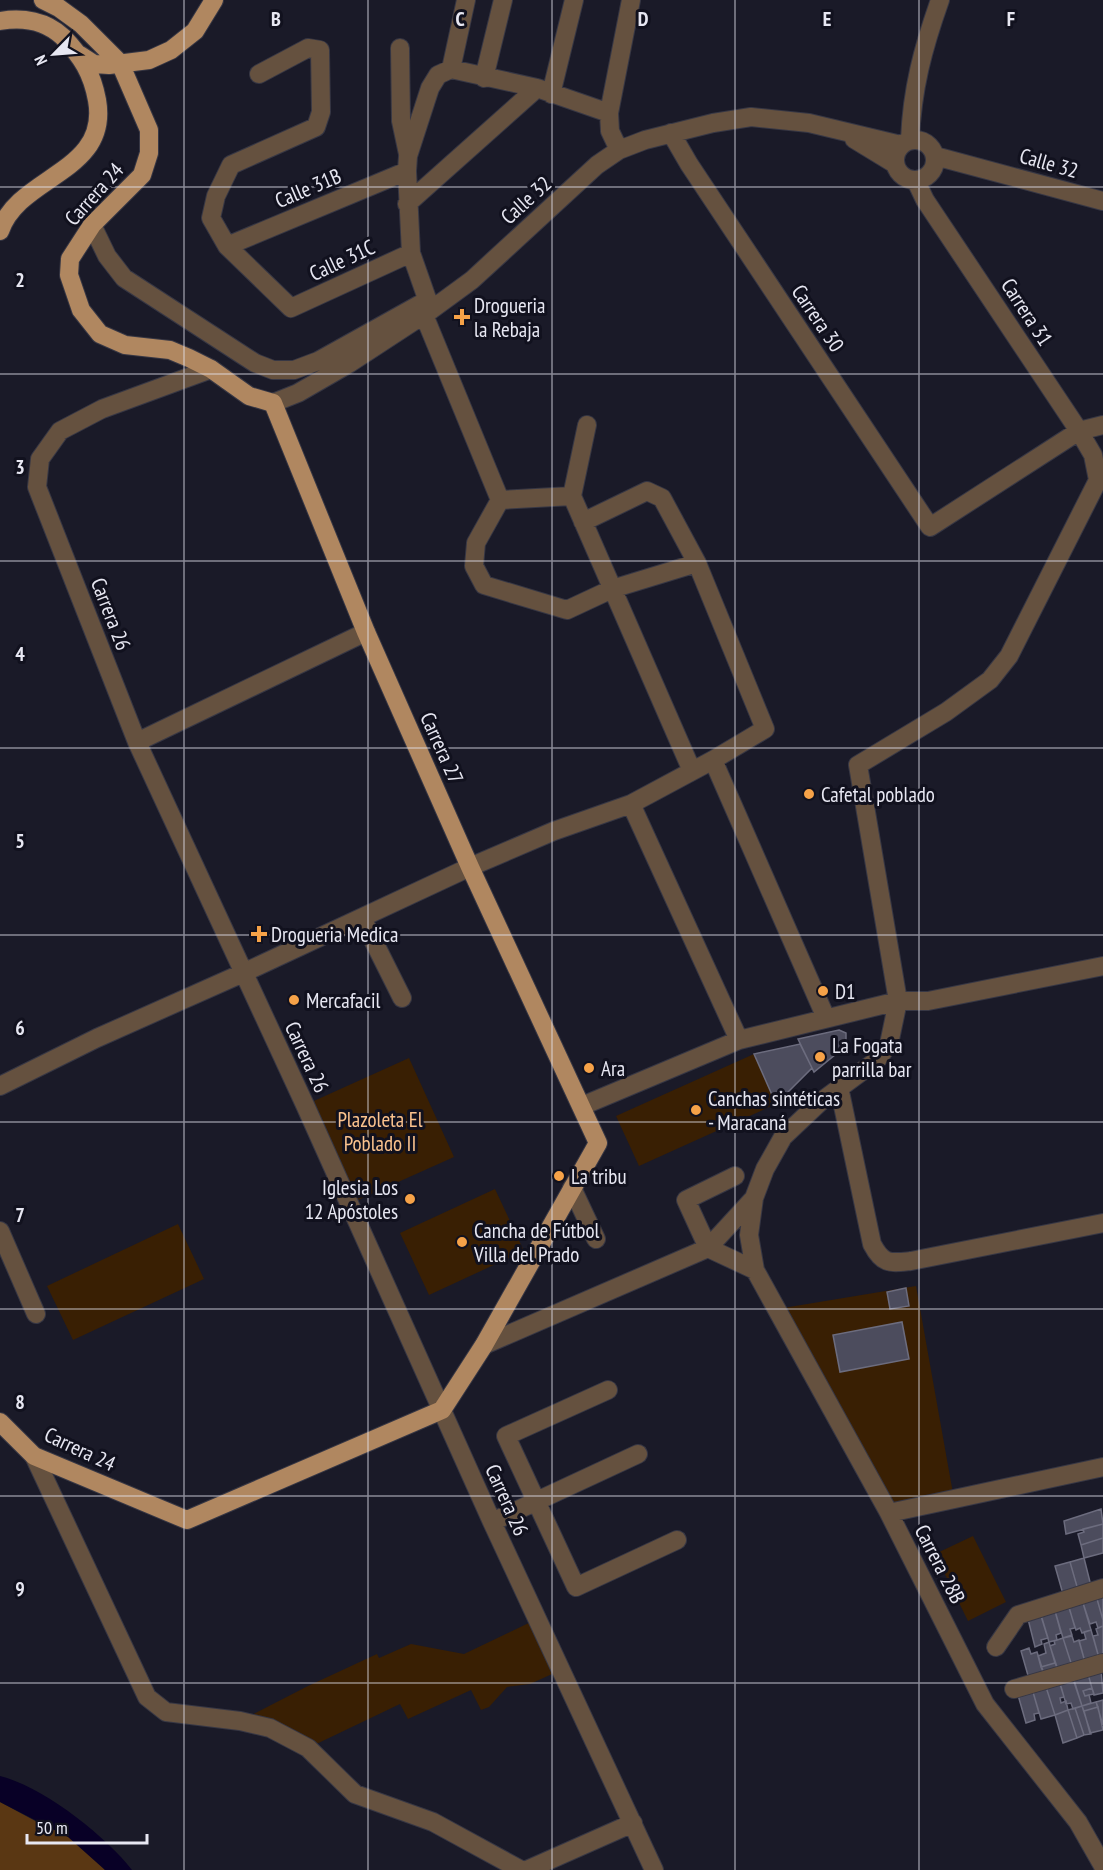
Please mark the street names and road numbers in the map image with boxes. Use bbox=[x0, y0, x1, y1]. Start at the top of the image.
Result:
street label: Calle 32 bbox=[1017, 142, 1081, 184]
street label: Carrera 24 bbox=[59, 157, 130, 231]
street label: Calle 31B bbox=[271, 162, 345, 214]
street label: Calle 32 bbox=[495, 170, 557, 230]
street label: Calle 31C bbox=[305, 233, 379, 287]
street label: Carrera 31 bbox=[995, 273, 1059, 351]
street label: Carrera 30 bbox=[786, 279, 850, 357]
street label: Carrera 26 bbox=[85, 574, 137, 654]
street label: Carrera 27 bbox=[414, 708, 470, 788]
street label: Carrera 26 bbox=[279, 1017, 335, 1097]
street label: Carrera 24 bbox=[40, 1421, 120, 1477]
street label: Carrera 26 bbox=[479, 1460, 535, 1540]
street label: Carrera 28B bbox=[909, 1520, 971, 1608]

